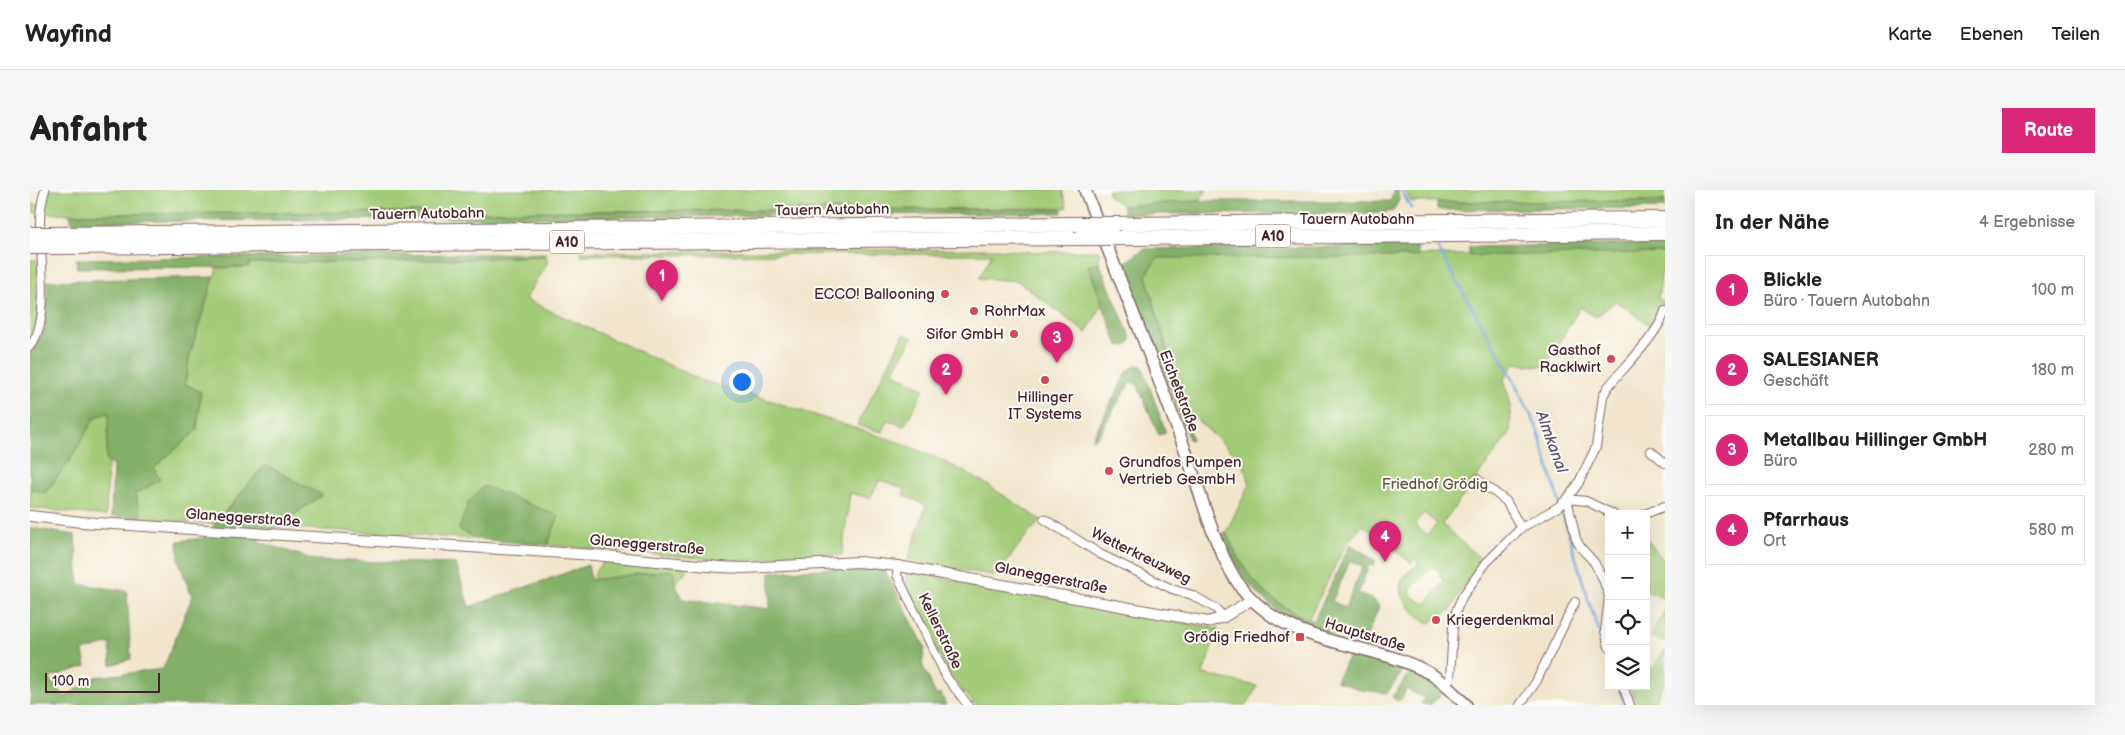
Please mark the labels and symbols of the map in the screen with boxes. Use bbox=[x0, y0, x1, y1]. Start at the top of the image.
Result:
street label: Tauern Autobahn bbox=[774, 199, 890, 221]
street label: Tauern Autobahn bbox=[369, 203, 485, 225]
street label: Tauern Autobahn bbox=[1300, 210, 1414, 229]
road number: A10 bbox=[1256, 224, 1290, 248]
road number: A10 bbox=[550, 231, 584, 254]
pin: 1 bbox=[646, 260, 678, 301]
place label: ECCO! Ballooning bbox=[814, 285, 935, 304]
marker: ECCO! Ballooning bbox=[939, 288, 951, 300]
place label: RohrMax bbox=[984, 302, 1045, 321]
marker: RohrMax bbox=[968, 305, 980, 317]
pin: 3 bbox=[1041, 322, 1073, 363]
place label: Sifor GmbH bbox=[926, 325, 1004, 344]
marker: Sifor GmbH bbox=[1008, 328, 1020, 340]
place label: Gasthof Racklwirt bbox=[1539, 341, 1601, 377]
street label: Eichetstraße bbox=[1155, 347, 1203, 435]
marker: Gasthof Racklwirt bbox=[1605, 353, 1617, 365]
pin: 2 bbox=[930, 354, 962, 395]
your location bbox=[729, 369, 755, 395]
marker: Hillinger IT Systems bbox=[1039, 374, 1051, 386]
place label: Hillinger IT Systems bbox=[1008, 388, 1082, 424]
water label: Almkanal bbox=[1531, 407, 1571, 477]
place label: Grundfos Pumpen Vertrieb GesmbH bbox=[1119, 453, 1241, 489]
marker: Grundfos Pumpen Vertrieb GesmbH bbox=[1103, 465, 1115, 477]
park label: Friedhof Grödig bbox=[1382, 475, 1488, 494]
street label: Glaneggerstraße bbox=[185, 505, 301, 531]
pin: 4 bbox=[1369, 521, 1401, 562]
street label: Wetterkreuzweg bbox=[1088, 524, 1194, 588]
street label: Glaneggerstraße bbox=[589, 531, 705, 559]
street label: Glaneggerstraße bbox=[993, 558, 1109, 598]
street label: Kellerstraße bbox=[913, 590, 967, 672]
place label: Kriegerdenkmal bbox=[1446, 611, 1554, 630]
street label: Hauptstraße bbox=[1322, 614, 1408, 656]
marker: Kriegerdenkmal bbox=[1430, 614, 1442, 626]
place label: Grödig Friedhof bbox=[1184, 628, 1290, 647]
marker: Grödig Friedhof bbox=[1294, 631, 1306, 643]
scale bar bbox=[45, 670, 160, 693]

